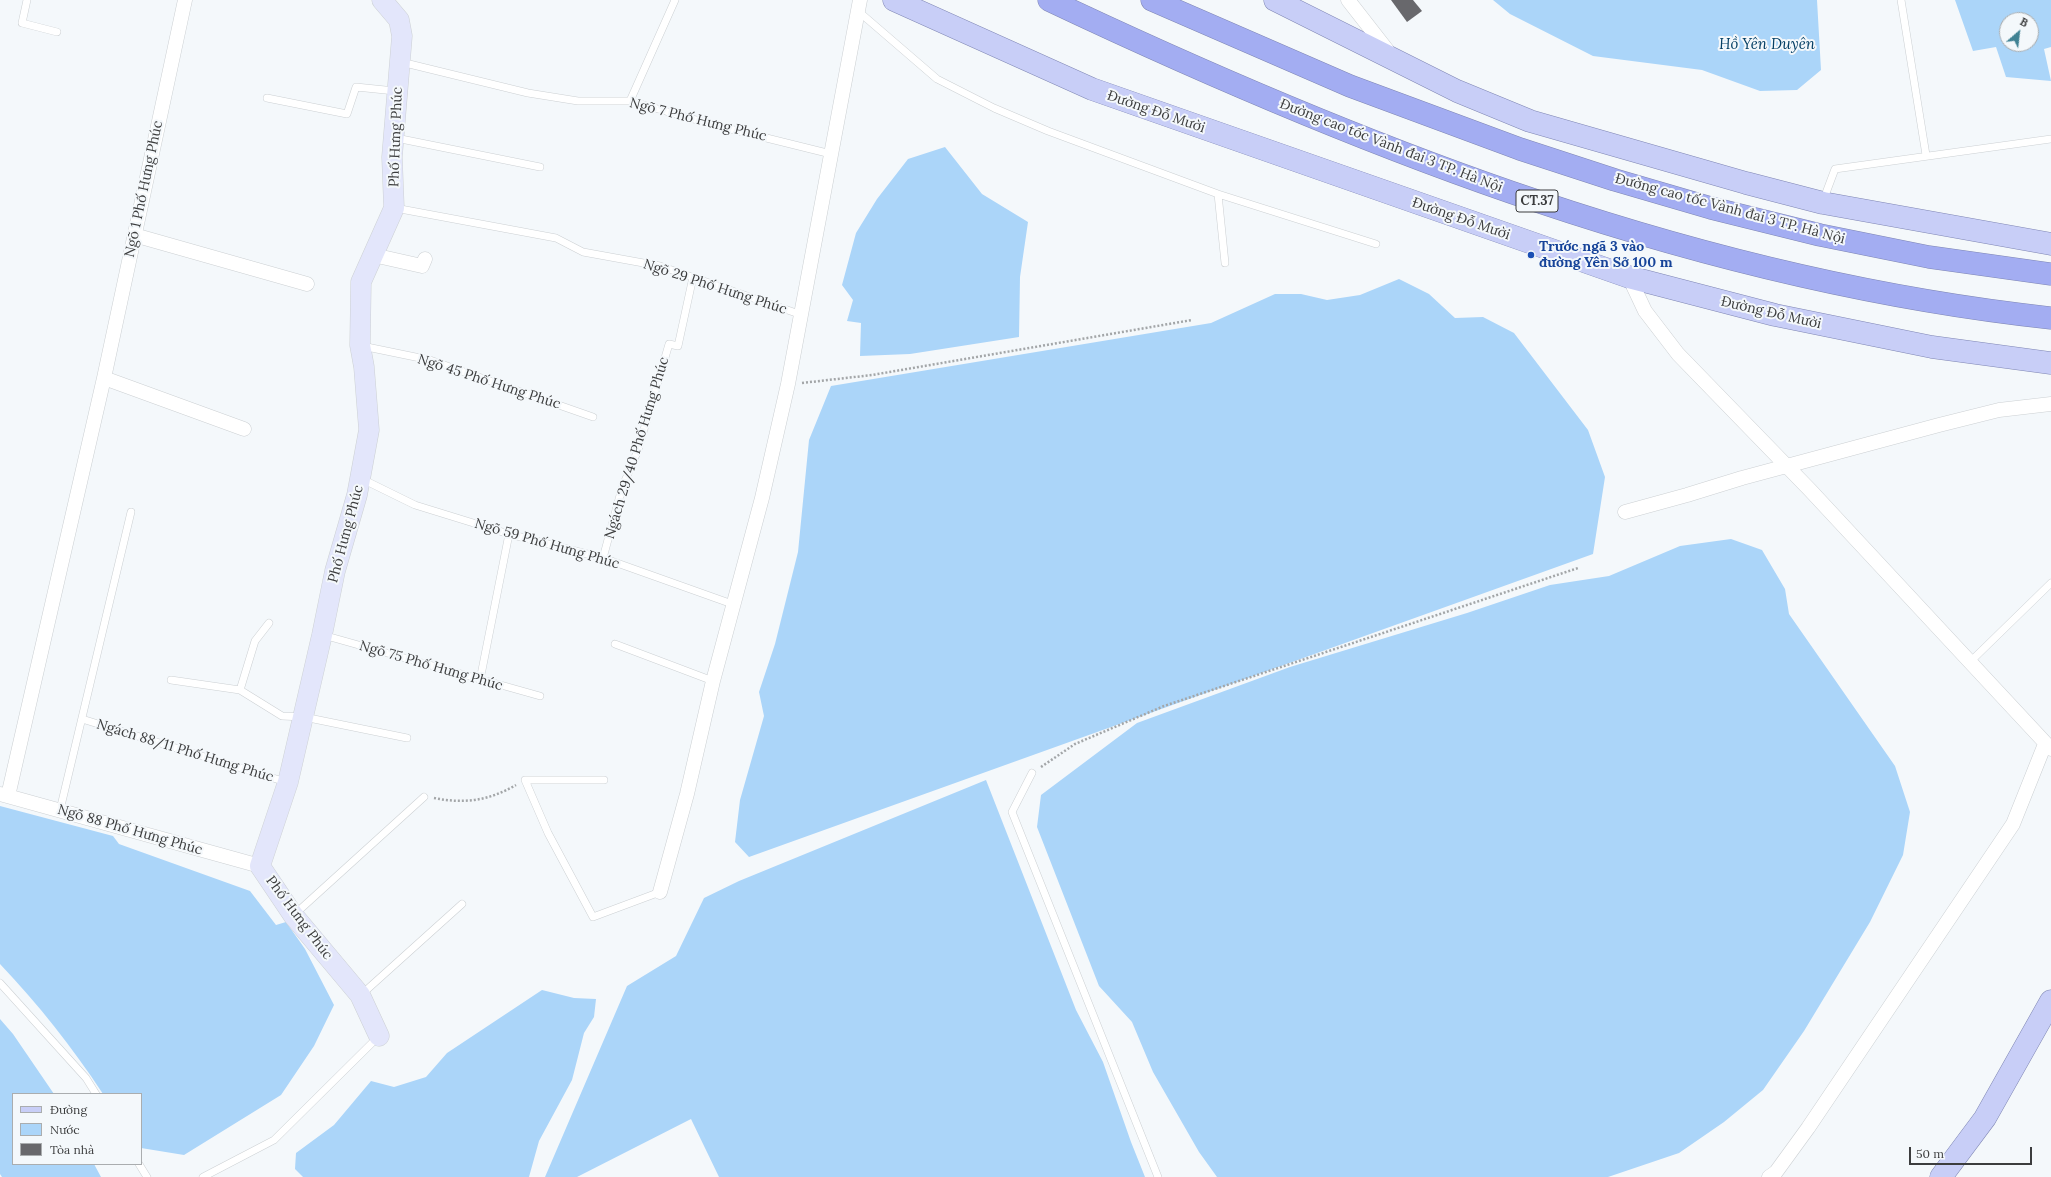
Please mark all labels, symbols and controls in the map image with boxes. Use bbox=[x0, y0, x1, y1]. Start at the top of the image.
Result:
north arrow bbox=[1999, 12, 2039, 52]
text: B bbox=[2018, 14, 2031, 30]
water label: Hồ Yên Duyên bbox=[1719, 36, 1815, 54]
street label: Phố Hưng Phúc bbox=[386, 87, 406, 187]
street label: Đường Đỗ Mười bbox=[1105, 87, 1207, 137]
street label: Ngõ 7 Phố Hưng Phúc bbox=[628, 95, 768, 145]
street label: Đường cao tốc Vành đai 3 TP. Hà Nội bbox=[1277, 96, 1505, 196]
street label: Ngõ 1 Phố Hưng Phúc bbox=[121, 119, 167, 259]
street label: Đường cao tốc Vành đai 3 TP. Hà Nội bbox=[1613, 170, 1847, 248]
road number: CT.37 bbox=[1516, 190, 1558, 212]
street label: Đường Đỗ Mười bbox=[1410, 194, 1512, 244]
place label: Trước ngã 3 vào đường Yên Sở 100 m bbox=[1539, 239, 1673, 272]
marker: Trước ngã 3 vào đường Yên Sở 100 m bbox=[1526, 250, 1536, 260]
street label: Ngõ 29 Phố Hưng Phúc bbox=[641, 256, 789, 318]
street label: Đường Đỗ Mười bbox=[1719, 293, 1823, 333]
street label: Ngõ 45 Phố Hưng Phúc bbox=[415, 351, 563, 413]
street label: Ngách 29/40 Phố Hưng Phúc bbox=[601, 355, 673, 541]
street label: Phố Hưng Phúc bbox=[325, 483, 367, 585]
street label: Ngõ 59 Phố Hưng Phúc bbox=[473, 515, 621, 573]
street label: Ngõ 75 Phố Hưng Phúc bbox=[357, 637, 505, 695]
street label: Ngách 88/11 Phố Hưng Phúc bbox=[94, 716, 276, 786]
street label: Ngõ 88 Phố Hưng Phúc bbox=[56, 801, 204, 859]
street label: Phố Hưng Phúc bbox=[262, 873, 336, 963]
legend bbox=[12, 1093, 142, 1165]
text: Đường bbox=[50, 1102, 87, 1117]
text: Nước bbox=[50, 1122, 80, 1137]
scale bar bbox=[1911, 1139, 2034, 1165]
text: Tòa nhà bbox=[50, 1142, 94, 1157]
text: 50 m bbox=[1916, 1146, 1944, 1161]

